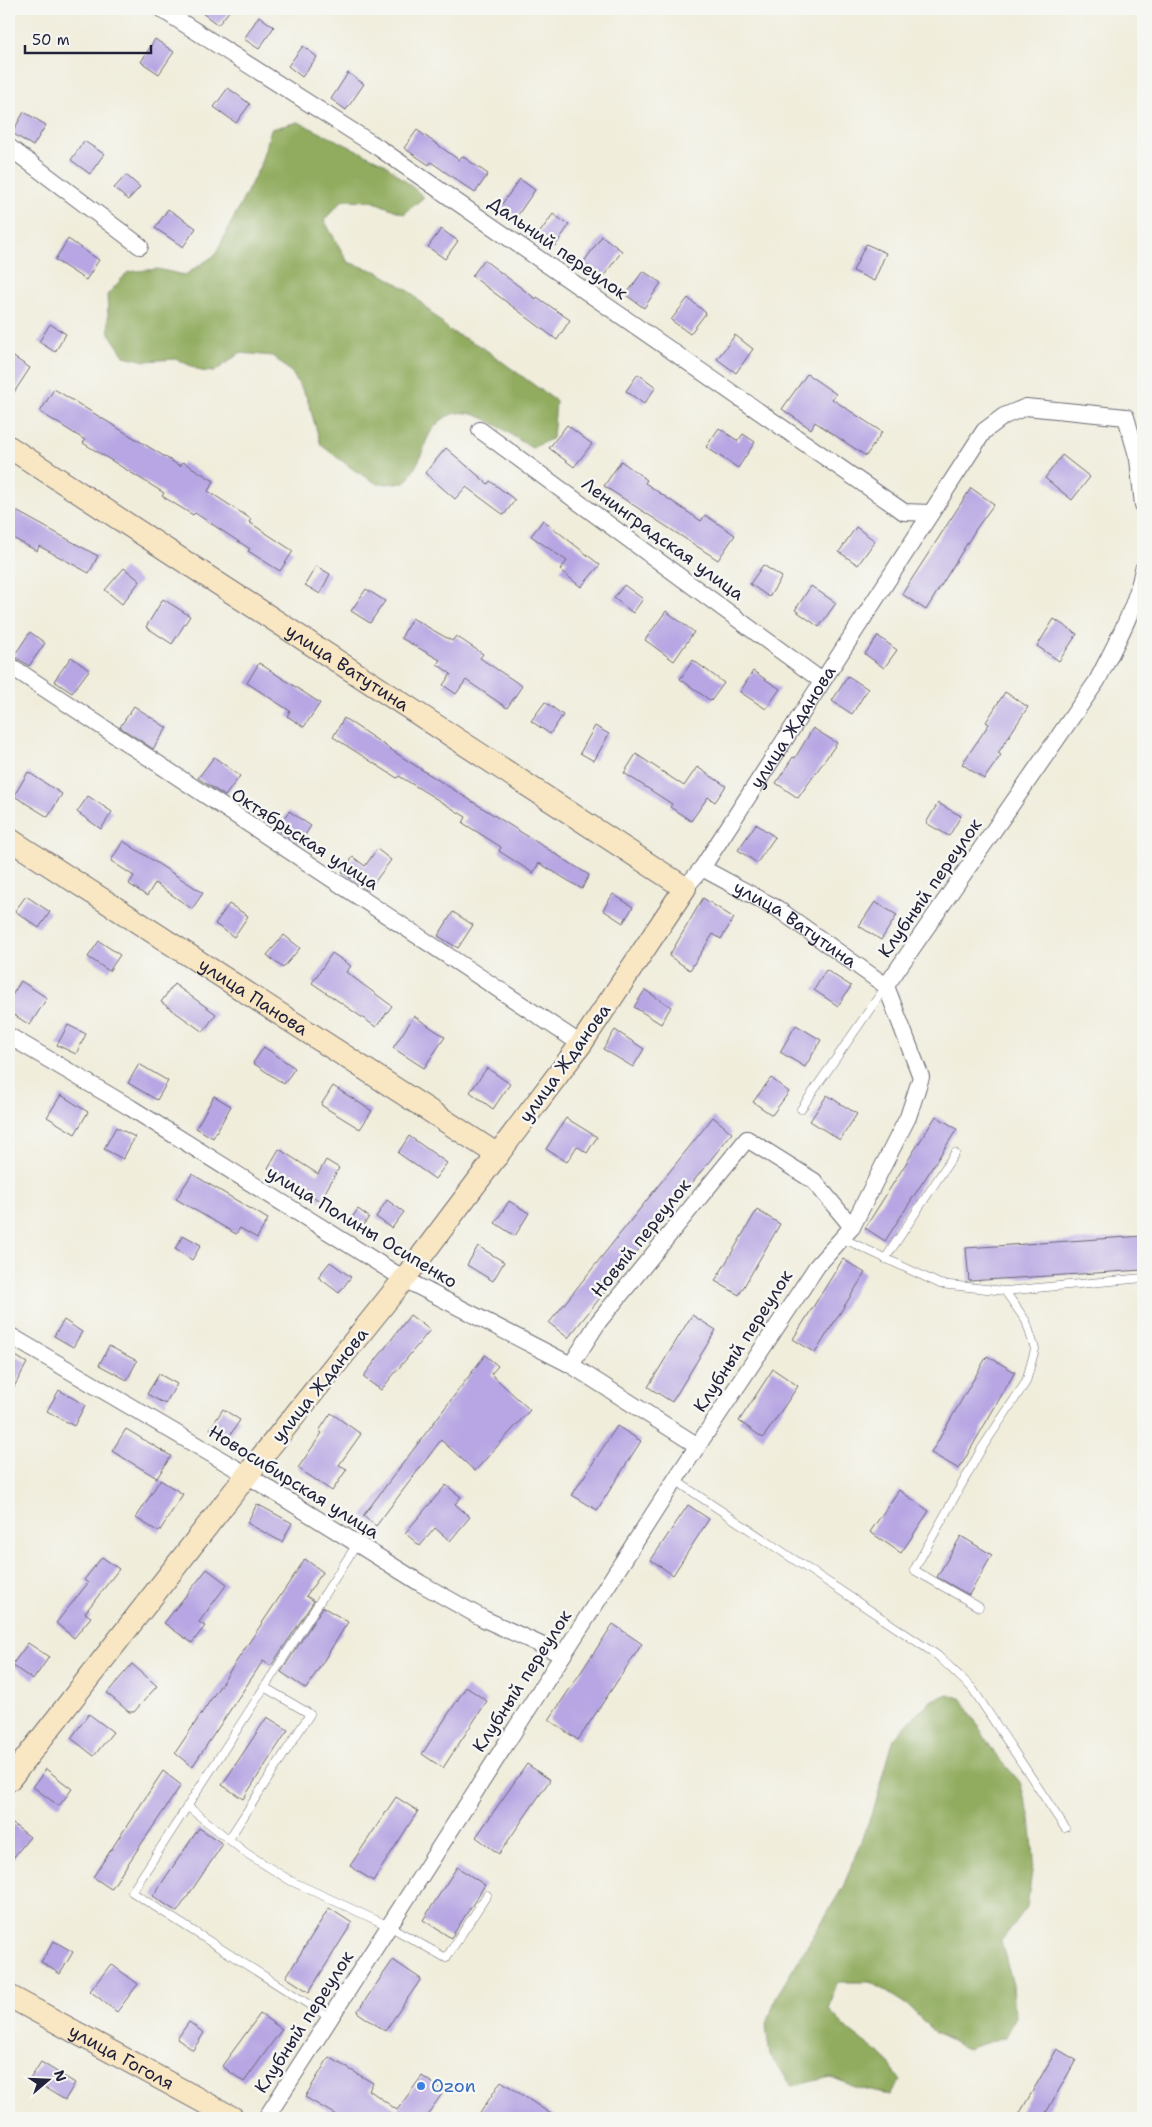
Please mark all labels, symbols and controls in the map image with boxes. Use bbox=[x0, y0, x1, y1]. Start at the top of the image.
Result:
scale bar bbox=[25, 22, 151, 54]
text: 50 m bbox=[32, 30, 70, 50]
street label: Дальний переулок bbox=[484, 191, 633, 305]
street label: Ленинградская улица bbox=[577, 472, 749, 606]
street label: улица Ватутина bbox=[281, 619, 414, 717]
street label: улица Жданова bbox=[745, 661, 841, 793]
street label: Октябрьская улица bbox=[227, 782, 383, 896]
street label: Клубный переулок bbox=[873, 813, 987, 963]
street label: улица Ватутина bbox=[729, 875, 862, 973]
street label: улица Панова bbox=[194, 953, 313, 1041]
street label: улица Жданова bbox=[514, 999, 616, 1127]
street label: улица Полины Осипенко bbox=[262, 1160, 462, 1294]
street label: Новый переулок bbox=[586, 1173, 696, 1302]
street label: Клубный переулок bbox=[688, 1265, 798, 1417]
street label: улица Жданова bbox=[266, 1323, 374, 1447]
street label: Новосибирская улица bbox=[204, 1420, 384, 1544]
street label: Клубный переулок bbox=[467, 1605, 577, 1757]
street label: Клубный переулок bbox=[249, 1946, 359, 2098]
street label: улица Гоголя bbox=[65, 2019, 178, 2096]
north arrow bbox=[22, 2054, 72, 2104]
text: N bbox=[50, 2068, 71, 2084]
place label: Ozon bbox=[431, 2074, 476, 2098]
marker: Ozon bbox=[415, 2080, 427, 2092]

